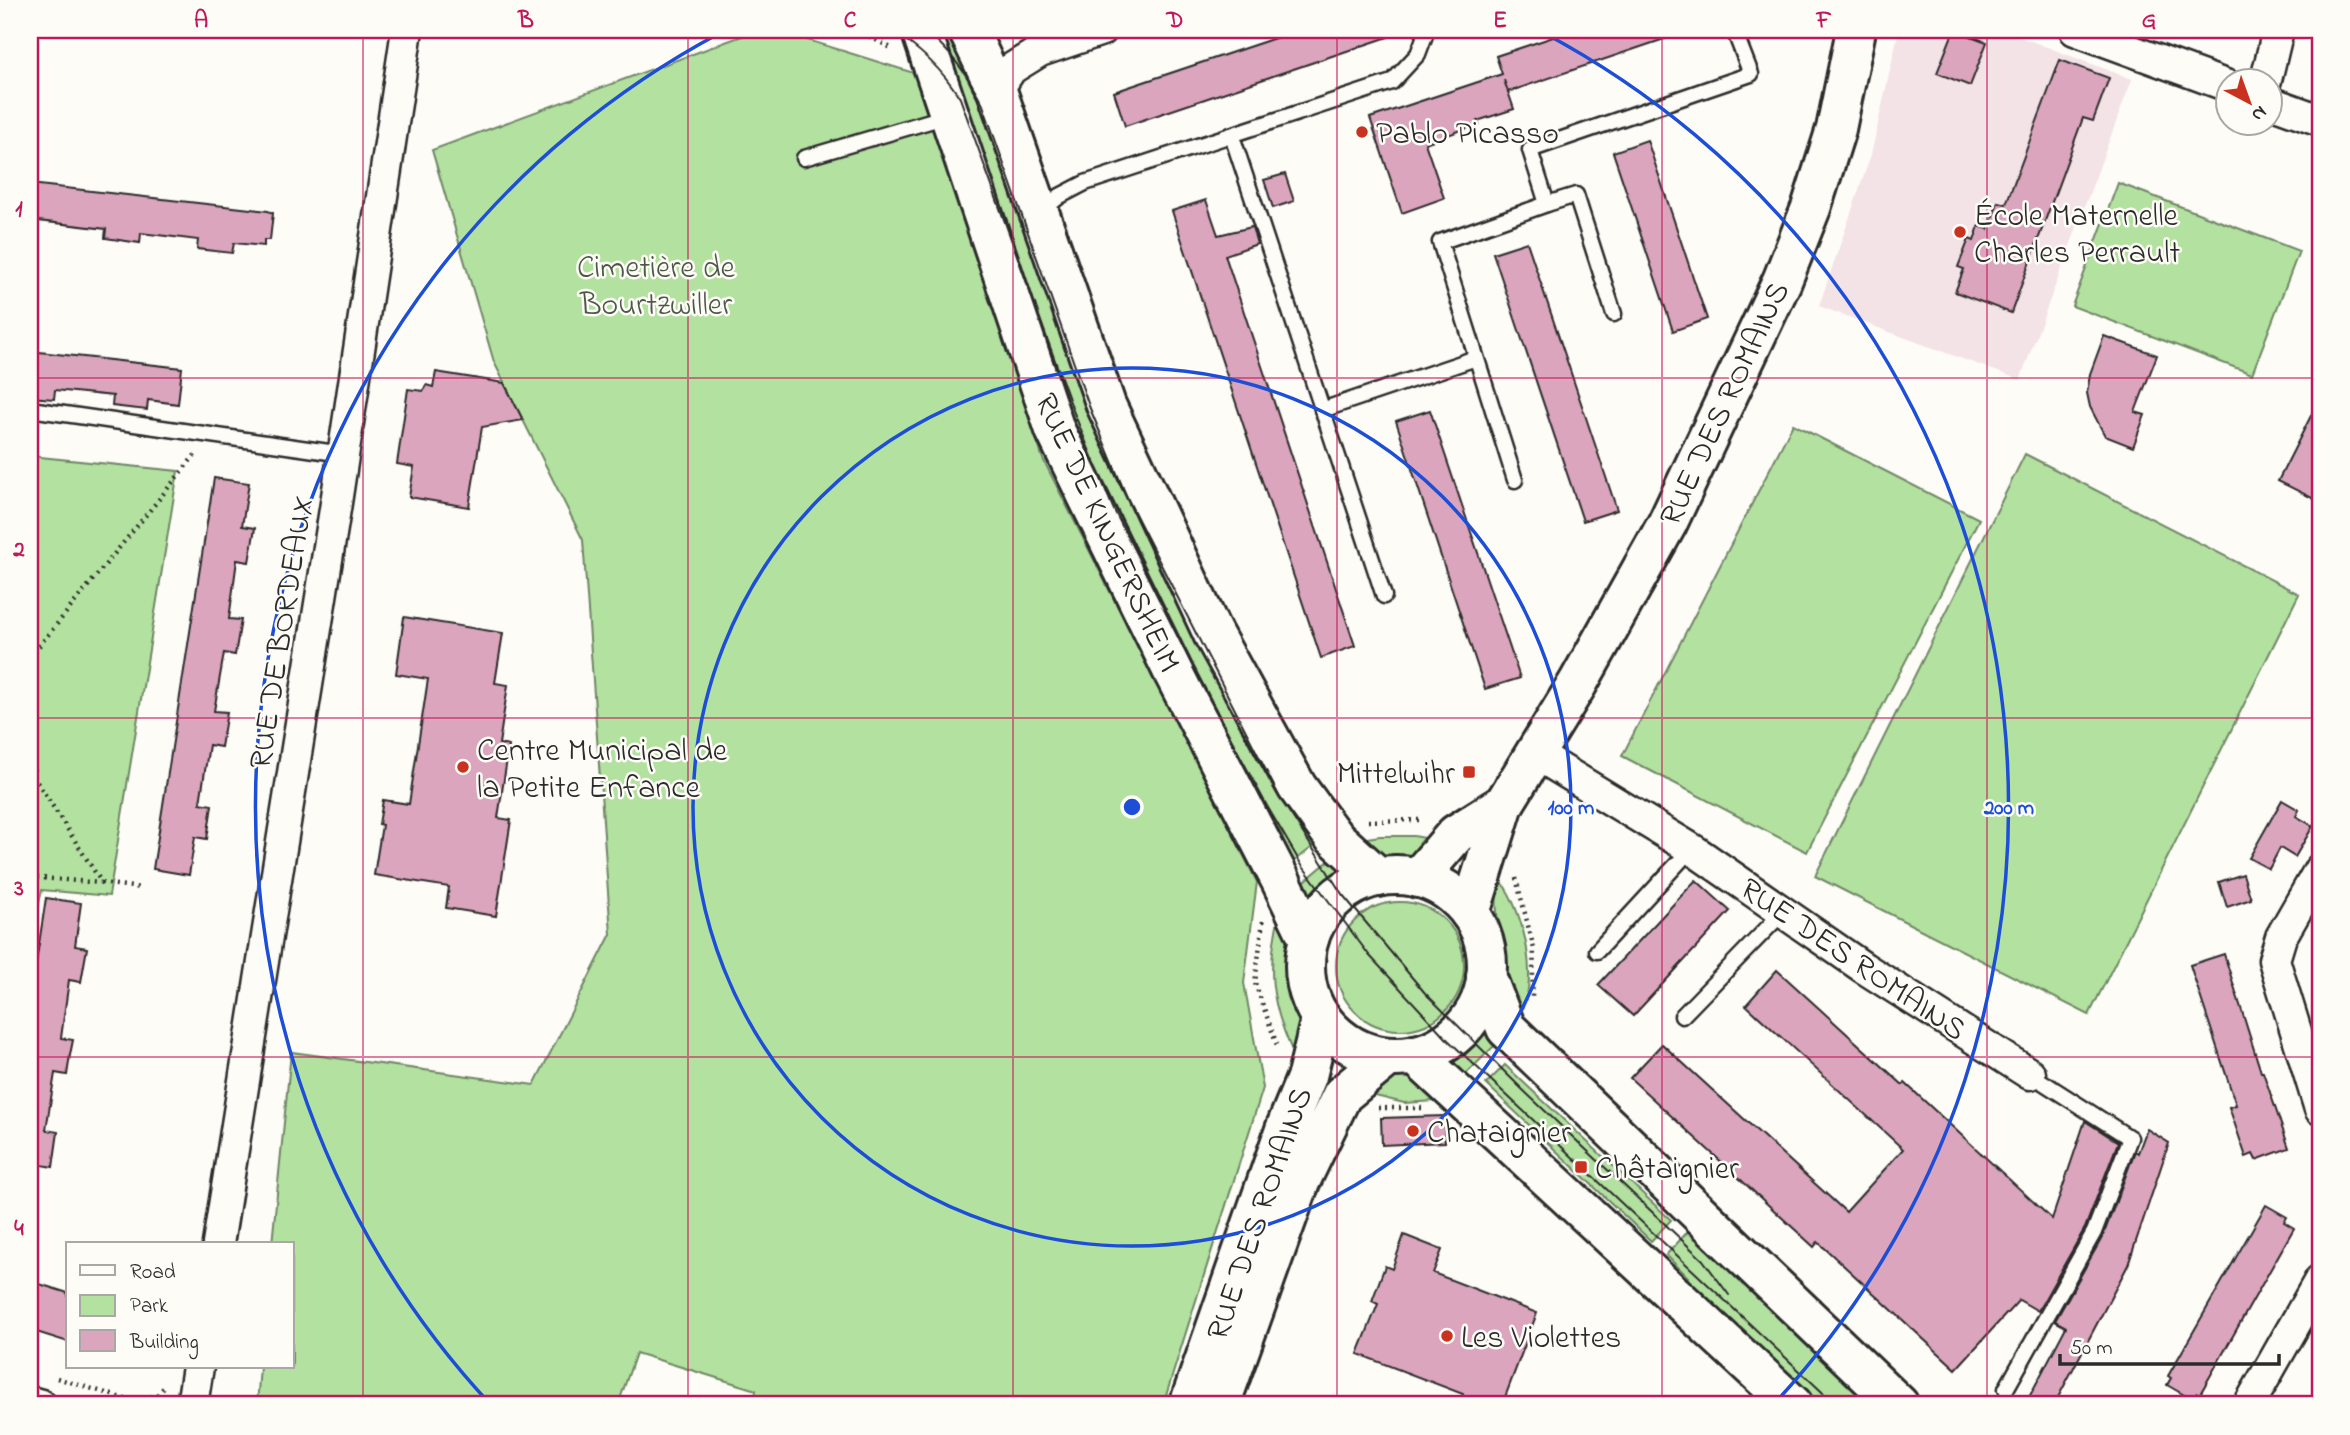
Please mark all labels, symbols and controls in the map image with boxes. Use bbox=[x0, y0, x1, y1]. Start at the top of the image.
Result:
text: A bbox=[194, 5, 208, 38]
text: B bbox=[517, 5, 534, 38]
text: C bbox=[844, 5, 857, 38]
text: D bbox=[1166, 5, 1183, 38]
text: E bbox=[1493, 5, 1507, 38]
text: F bbox=[1816, 5, 1832, 38]
text: G bbox=[2142, 5, 2156, 38]
north arrow bbox=[2214, 66, 2284, 136]
text: N bbox=[2245, 99, 2272, 127]
place label: Pablo Picasso bbox=[1376, 112, 1559, 159]
marker: Pablo Picasso bbox=[1354, 124, 1370, 140]
text: 1 bbox=[15, 194, 23, 227]
place label: École Maternelle Charles Perrault bbox=[1974, 194, 2181, 278]
marker: École Maternelle Charles Perrault bbox=[1952, 224, 1968, 240]
park label: Cimetière de Bourtzwiller bbox=[577, 246, 736, 330]
street label: RUE DES ROMAINS bbox=[1649, 275, 1803, 534]
street label: RUE DE KINGERSHEIM bbox=[1020, 386, 1191, 681]
street label: RUE DE BORDEAUX bbox=[239, 493, 328, 772]
text: 2 bbox=[12, 534, 25, 567]
place label: Centre Municipal de la Petite Enfance bbox=[477, 729, 728, 813]
place label: Mittelwihr bbox=[1337, 752, 1455, 799]
marker: Centre Municipal de la Petite Enfance bbox=[455, 759, 471, 775]
marker: Mittelwihr bbox=[1461, 764, 1477, 780]
text: 100 m bbox=[1548, 794, 1594, 824]
text: 200 m bbox=[1983, 794, 2034, 824]
centre of rings bbox=[1120, 795, 1144, 819]
street label: RUE DES ROMAINS bbox=[1729, 867, 1975, 1054]
text: 3 bbox=[13, 873, 24, 906]
street label: RUE DES ROMAINS bbox=[1196, 1081, 1327, 1347]
place label: Chataignier bbox=[1427, 1111, 1571, 1158]
marker: Chataignier bbox=[1405, 1123, 1421, 1139]
place label: Châtaignier bbox=[1595, 1147, 1739, 1194]
marker: Châtaignier bbox=[1573, 1159, 1589, 1175]
text: 4 bbox=[14, 1213, 24, 1246]
legend bbox=[66, 1242, 294, 1368]
text: Road bbox=[130, 1258, 176, 1288]
text: Park bbox=[130, 1292, 169, 1322]
place label: Les Violettes bbox=[1461, 1316, 1621, 1363]
scale bar bbox=[2060, 1323, 2278, 1367]
text: Building bbox=[129, 1328, 199, 1360]
marker: Les Violettes bbox=[1439, 1328, 1455, 1344]
text: 50 m bbox=[2070, 1334, 2113, 1364]

